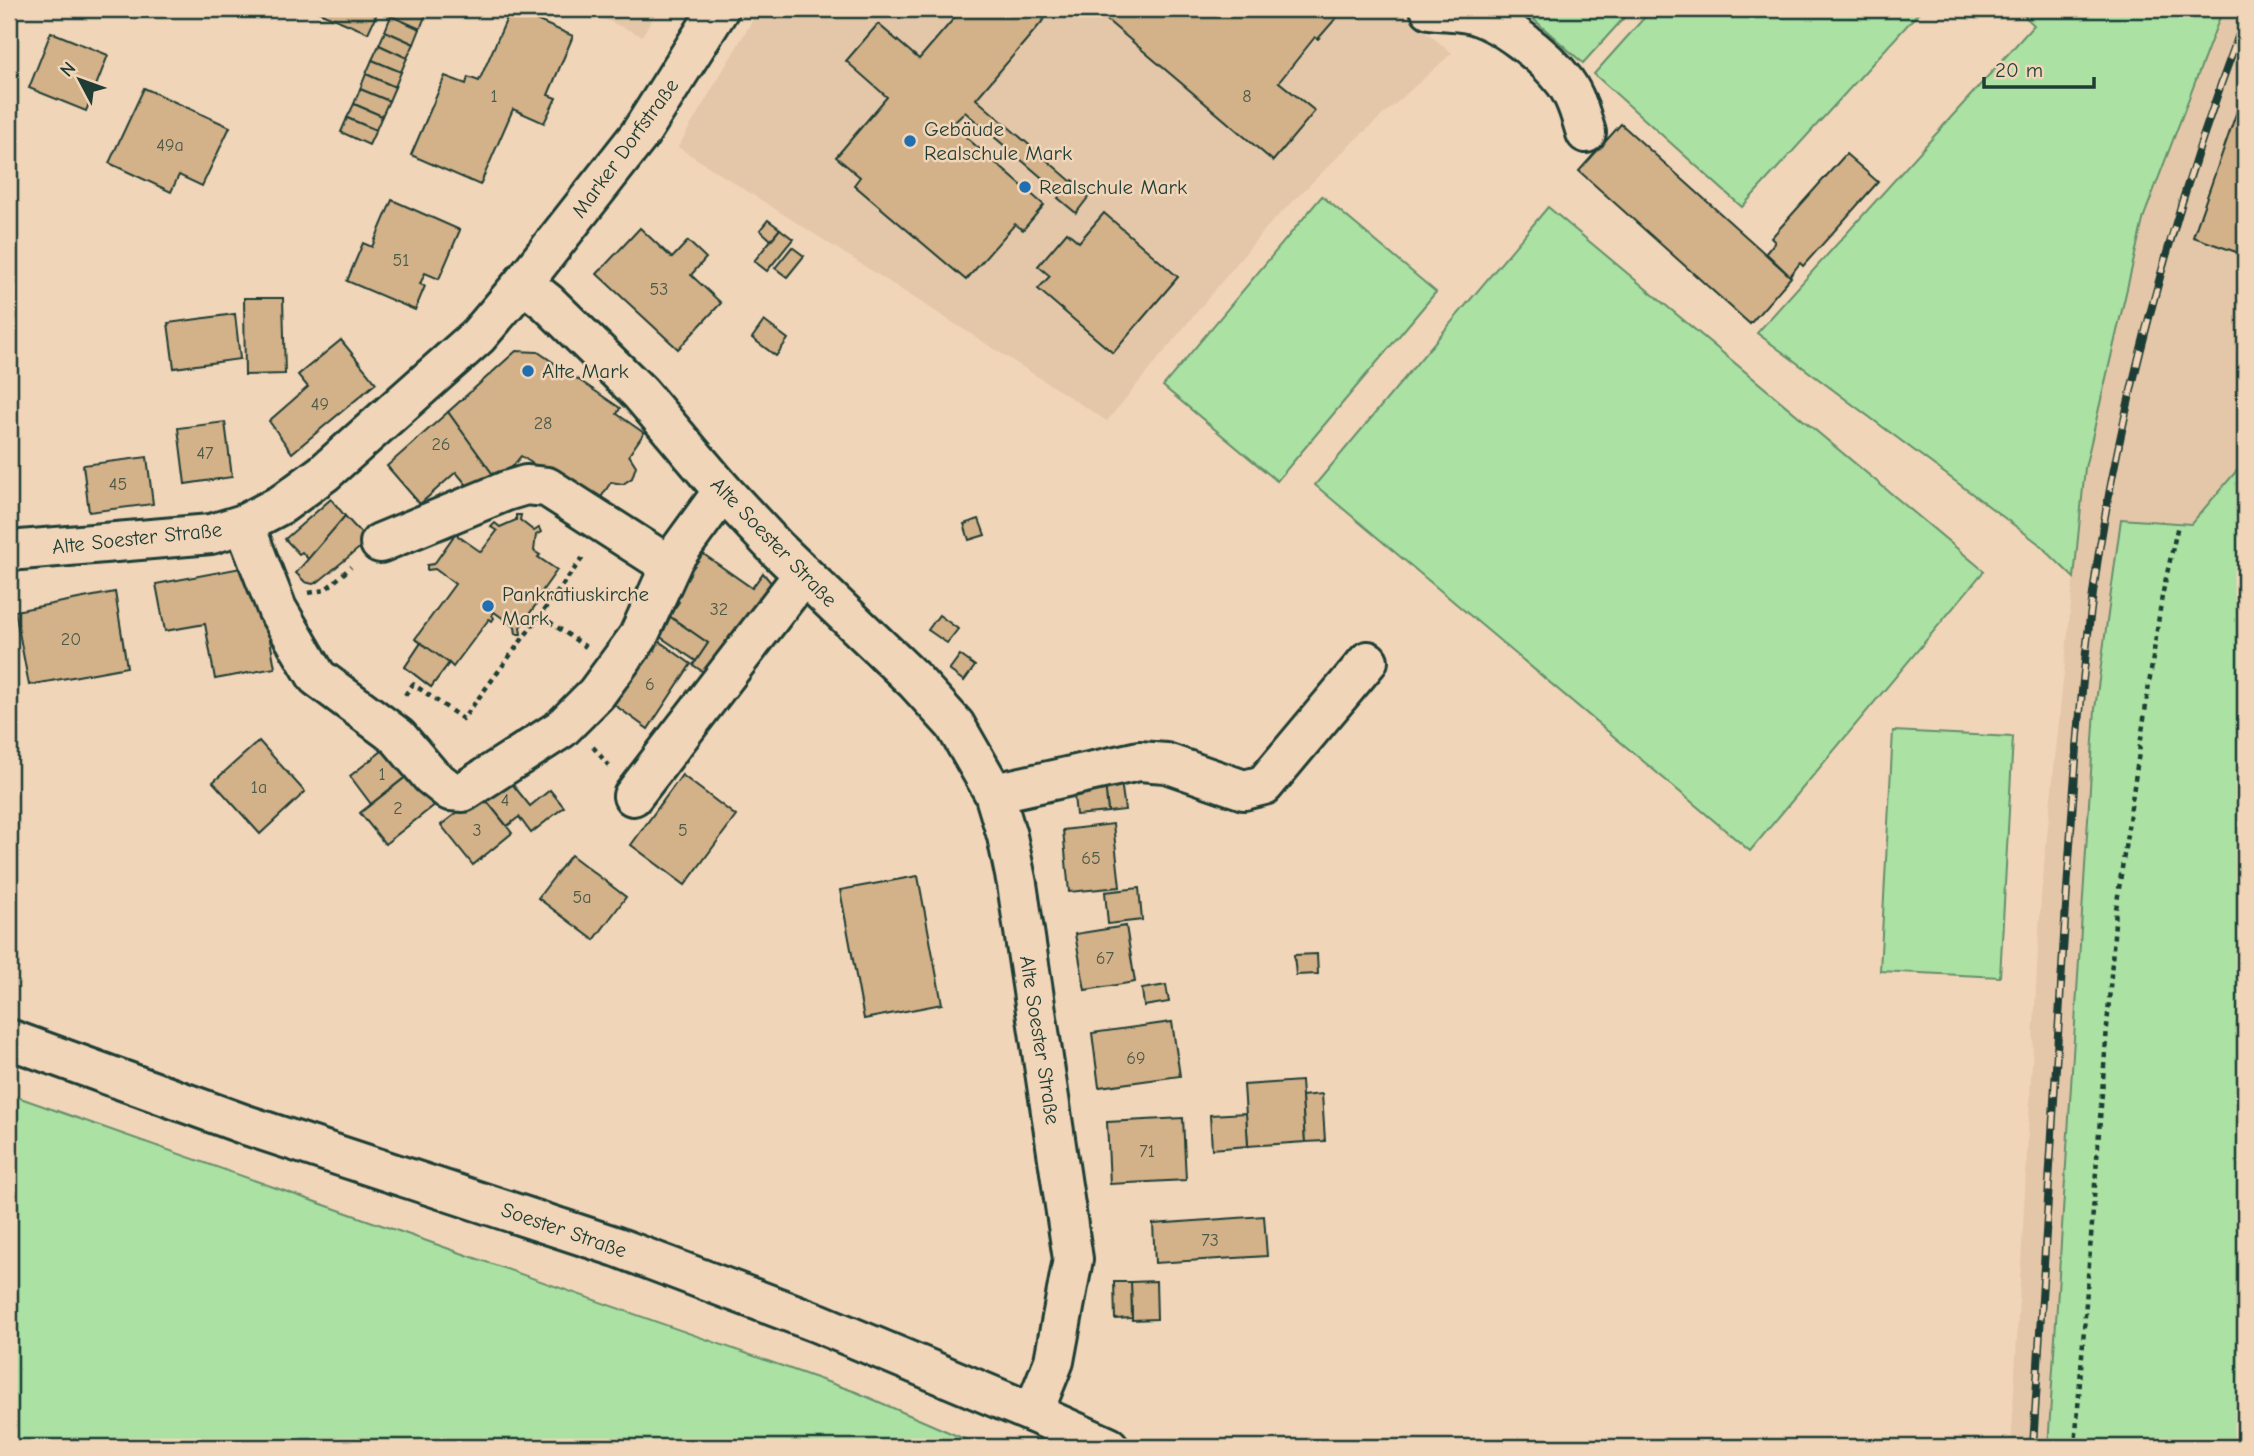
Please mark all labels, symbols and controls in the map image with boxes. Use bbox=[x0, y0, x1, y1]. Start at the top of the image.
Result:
north arrow bbox=[46, 46, 116, 116]
scale bar bbox=[1984, 46, 2095, 90]
text: N bbox=[56, 58, 80, 81]
text: 20 m bbox=[1995, 58, 2043, 82]
street label: Marker Dorfstraße bbox=[567, 74, 683, 222]
house number: 1 bbox=[490, 86, 498, 107]
house number: 8 bbox=[1242, 86, 1252, 107]
place label: Gebäude Realschule Mark bbox=[924, 117, 1072, 165]
marker: Gebäude Realschule Mark bbox=[902, 133, 918, 149]
house number: 49a bbox=[156, 135, 184, 156]
place label: Realschule Mark bbox=[1039, 175, 1187, 199]
marker: Realschule Mark bbox=[1017, 179, 1033, 195]
house number: 51 bbox=[393, 250, 409, 271]
house number: 53 bbox=[650, 279, 668, 300]
place label: Alte Mark bbox=[542, 359, 629, 383]
marker: Alte Mark bbox=[520, 363, 536, 379]
house number: 49 bbox=[311, 394, 329, 415]
house number: 28 bbox=[534, 413, 552, 434]
house number: 26 bbox=[431, 434, 451, 455]
house number: 47 bbox=[196, 443, 214, 464]
street label: Alte Soester Straße bbox=[706, 472, 842, 612]
house number: 45 bbox=[109, 474, 127, 495]
street label: Alte Soester Straße bbox=[51, 517, 223, 559]
place label: Pankratiuskirche Mark bbox=[502, 582, 649, 630]
marker: Pankratiuskirche Mark bbox=[480, 598, 496, 614]
house number: 32 bbox=[710, 599, 728, 620]
house number: 20 bbox=[61, 629, 81, 650]
house number: 6 bbox=[645, 674, 655, 695]
house number: 1 bbox=[378, 764, 386, 785]
house number: 1a bbox=[251, 777, 267, 798]
house number: 4 bbox=[501, 790, 509, 811]
house number: 2 bbox=[393, 798, 403, 819]
house number: 3 bbox=[472, 820, 482, 841]
house number: 5 bbox=[678, 820, 688, 841]
house number: 65 bbox=[1081, 848, 1101, 869]
house number: 5a bbox=[572, 887, 592, 908]
house number: 67 bbox=[1096, 948, 1115, 969]
street label: Alte Soester Straße bbox=[1015, 954, 1065, 1126]
house number: 69 bbox=[1126, 1048, 1146, 1069]
house number: 71 bbox=[1139, 1141, 1155, 1162]
street label: Soester Straße bbox=[498, 1197, 630, 1263]
house number: 73 bbox=[1201, 1230, 1219, 1251]

